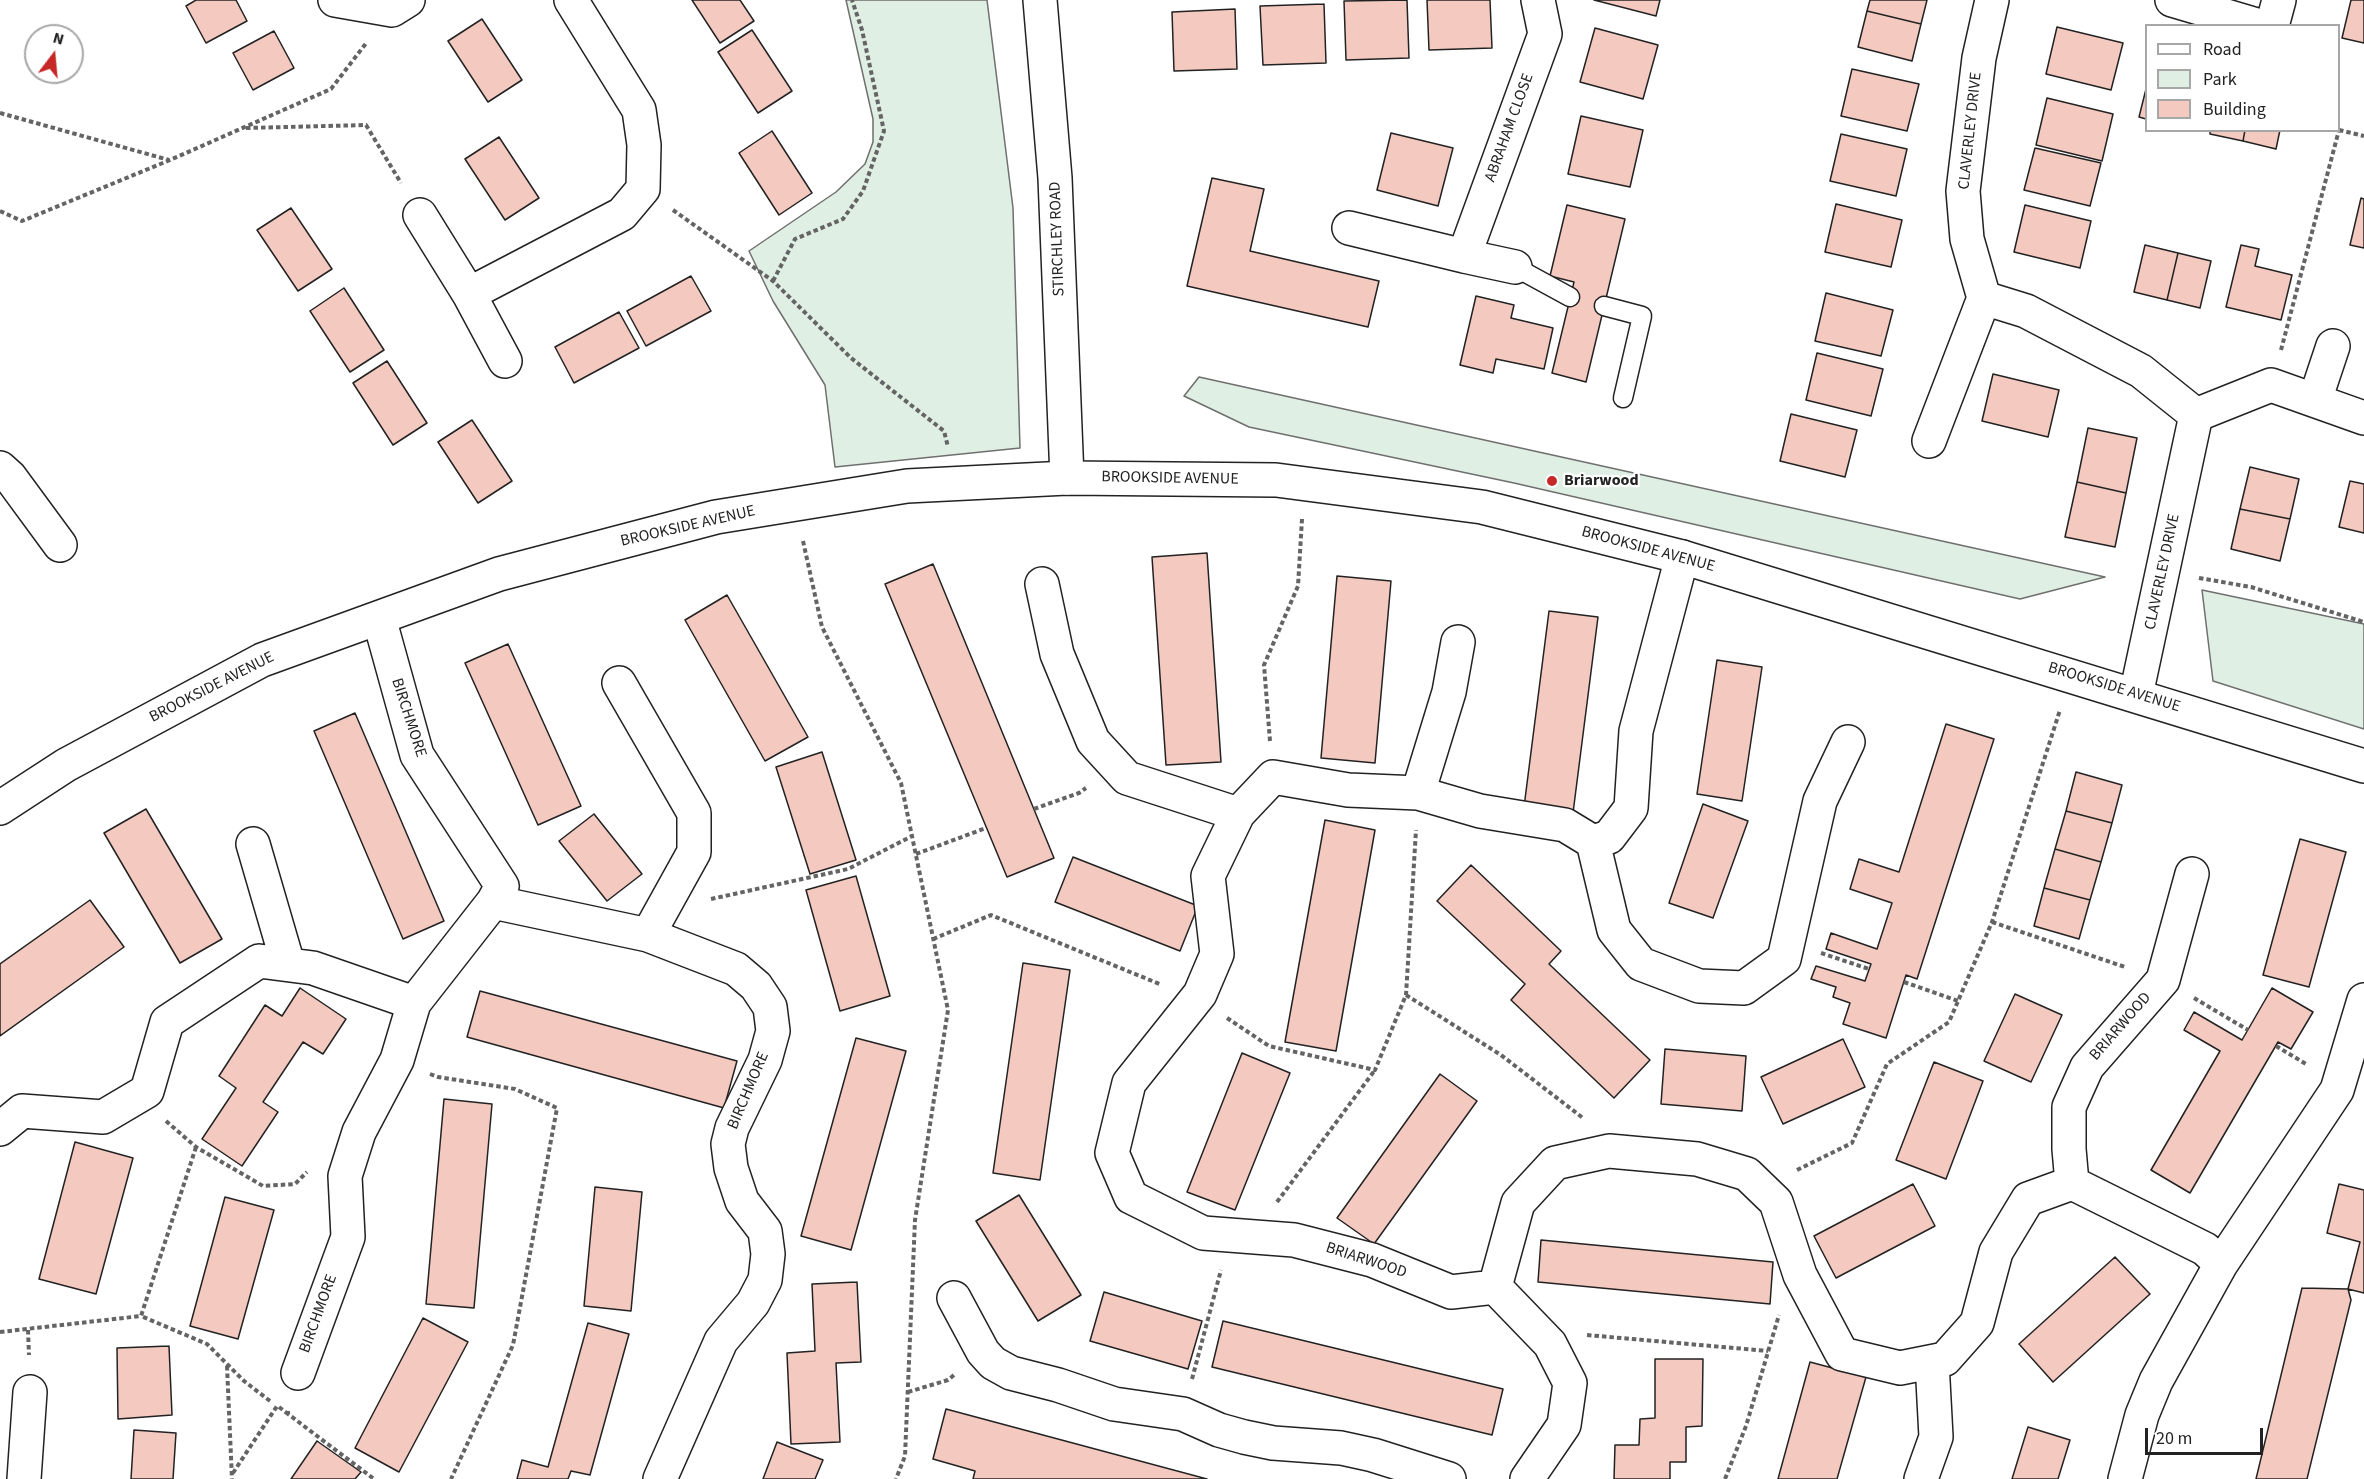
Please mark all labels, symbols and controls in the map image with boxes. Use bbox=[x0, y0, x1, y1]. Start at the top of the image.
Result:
north arrow bbox=[24, 24, 84, 84]
legend bbox=[2145, 24, 2340, 132]
text: N bbox=[50, 27, 67, 51]
text: Road bbox=[2203, 37, 2242, 62]
text: Park bbox=[2203, 67, 2237, 92]
street label: ABRAHAM CLOSE bbox=[1482, 71, 1538, 185]
street label: CLAVERLEY DRIVE bbox=[1955, 71, 1987, 191]
text: Building bbox=[2203, 97, 2266, 122]
street label: STIRCHLEY ROAD bbox=[1046, 181, 1070, 297]
street label: BROOKSIDE AVENUE bbox=[1101, 468, 1239, 490]
place label: Briarwood bbox=[1564, 471, 1639, 491]
marker: Briarwood bbox=[1545, 474, 1559, 488]
street label: BROOKSIDE AVENUE bbox=[619, 502, 757, 552]
street label: CLAVERLEY DRIVE bbox=[2141, 512, 2185, 632]
street label: BROOKSIDE AVENUE bbox=[1579, 523, 1717, 577]
street label: BROOKSIDE AVENUE bbox=[146, 648, 278, 728]
street label: BROOKSIDE AVENUE bbox=[2046, 659, 2182, 717]
street label: BIRCHMORE bbox=[386, 676, 430, 760]
street label: BRIARWOOD bbox=[2086, 989, 2156, 1065]
street label: BIRCHMORE bbox=[724, 1049, 774, 1133]
street label: BRIARWOOD bbox=[1323, 1239, 1409, 1283]
street label: BIRCHMORE bbox=[296, 1272, 342, 1356]
scale bar bbox=[2148, 1416, 2266, 1454]
text: 20 m bbox=[2156, 1426, 2192, 1451]

